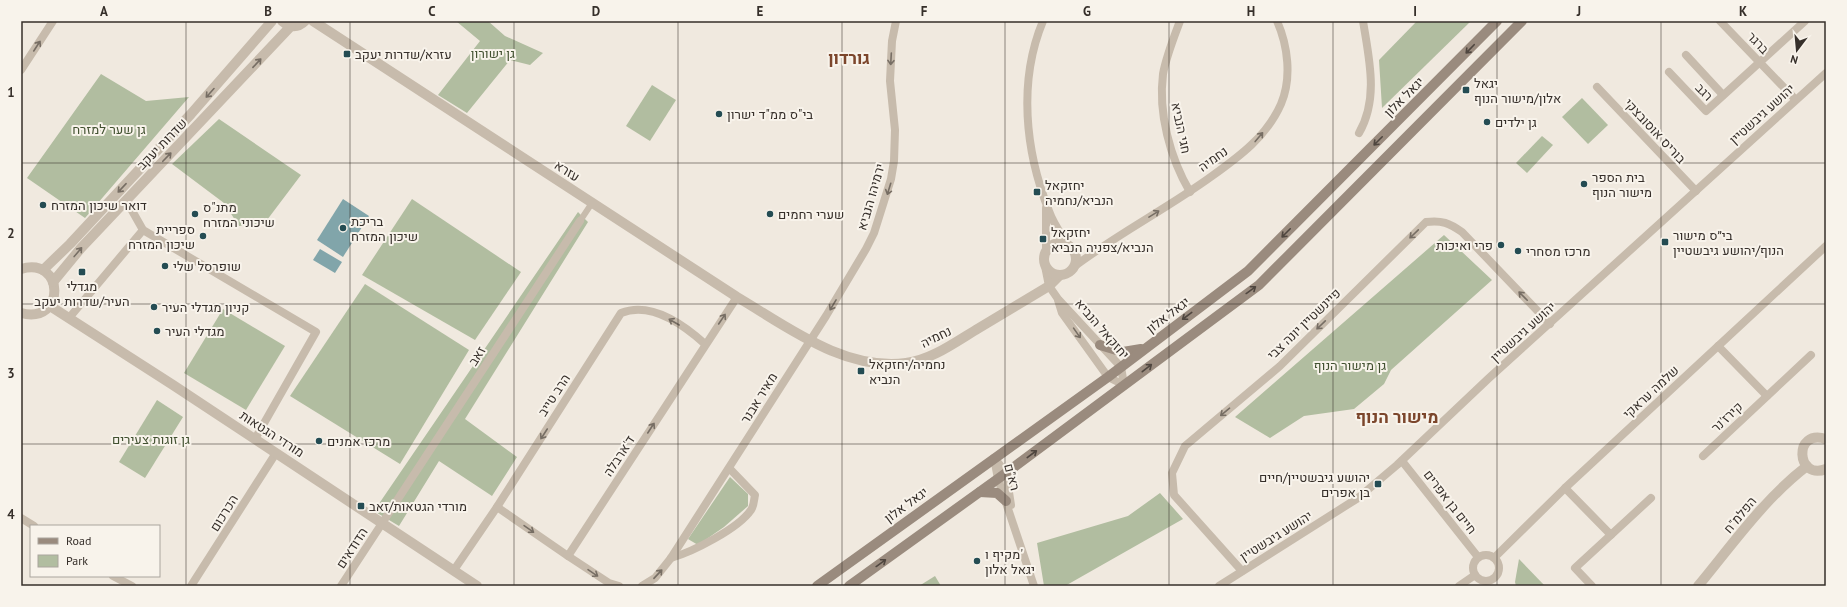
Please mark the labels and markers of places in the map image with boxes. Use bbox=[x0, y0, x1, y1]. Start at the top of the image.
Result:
place label: עזרא/שדרות יעקב bbox=[355, 46, 452, 63]
marker: עזרא/שדרות יעקב bbox=[342, 49, 352, 59]
place label: יגאל אלון/מישור הנוף bbox=[1474, 75, 1561, 107]
marker: יגאל אלון/מישור הנוף bbox=[1461, 85, 1471, 95]
place label: בי"ס ממ"ד ישרון bbox=[727, 106, 813, 123]
marker: בי"ס ממ"ד ישרון bbox=[714, 109, 724, 119]
place label: גן ילדים bbox=[1495, 114, 1537, 131]
marker: גן ילדים bbox=[1482, 117, 1492, 127]
place label: בית הספר מישור הנוף bbox=[1592, 169, 1652, 201]
place label: יחזקאל הנביא/נחמיה bbox=[1045, 177, 1113, 209]
marker: בית הספר מישור הנוף bbox=[1579, 179, 1589, 189]
marker: יחזקאל הנביא/נחמיה bbox=[1032, 187, 1042, 197]
place label: דואר שיכון המזרח bbox=[51, 197, 147, 214]
place label: מתנ"ס שיכוני המזרח bbox=[203, 199, 275, 231]
marker: דואר שיכון המזרח bbox=[38, 200, 48, 210]
place label: שערי רחמים bbox=[778, 206, 844, 223]
marker: מתנ"ס שיכוני המזרח bbox=[190, 209, 200, 219]
marker: שערי רחמים bbox=[765, 209, 775, 219]
place label: בריכת שיכון המזרח bbox=[351, 213, 418, 245]
place label: ספריית שיכון המזרח bbox=[128, 221, 195, 253]
marker: בריכת שיכון המזרח bbox=[338, 223, 348, 233]
place label: יחזקאל הנביא/צפניה הנביא bbox=[1051, 224, 1154, 256]
place label: בי״ס מישור הנוף/יהושע גיבשטיין bbox=[1673, 227, 1784, 259]
marker: ספריית שיכון המזרח bbox=[198, 231, 208, 241]
marker: יחזקאל הנביא/צפניה הנביא bbox=[1038, 234, 1048, 244]
place label: פרי ואיכות bbox=[1436, 237, 1493, 254]
marker: בי״ס מישור הנוף/יהושע גיבשטיין bbox=[1660, 237, 1670, 247]
marker: פרי ואיכות bbox=[1496, 240, 1506, 250]
place label: מרכז מסחרי bbox=[1526, 243, 1590, 260]
marker: מרכז מסחרי bbox=[1513, 246, 1523, 256]
place label: שופרסל שלי bbox=[173, 258, 241, 275]
marker: שופרסל שלי bbox=[160, 261, 170, 271]
marker: מגדלי העיר/שדרות יעקב bbox=[77, 267, 87, 277]
place label: מגדלי העיר/שדרות יעקב bbox=[34, 278, 130, 310]
place label: קניון מגדלי העיר bbox=[162, 299, 249, 316]
marker: קניון מגדלי העיר bbox=[149, 302, 159, 312]
place label: מגדלי העיר bbox=[165, 323, 225, 340]
marker: מגדלי העיר bbox=[152, 326, 162, 336]
place label: נחמיה/יחזקאל הנביא bbox=[869, 356, 946, 388]
marker: נחמיה/יחזקאל הנביא bbox=[856, 366, 866, 376]
place label: מרכז אמנים bbox=[327, 433, 390, 450]
marker: מרכז אמנים bbox=[314, 436, 324, 446]
place label: יהושע גיבשטיין/חיים בן אפרים bbox=[1259, 469, 1370, 501]
marker: יהושע גיבשטיין/חיים בן אפרים bbox=[1373, 479, 1383, 489]
place label: מורדי הגטאות/זאב bbox=[369, 498, 467, 515]
marker: מורדי הגטאות/זאב bbox=[356, 501, 366, 511]
place label: מקיף ו' יגאל אלון bbox=[985, 546, 1035, 578]
marker: מקיף ו' יגאל אלון bbox=[972, 556, 982, 566]

